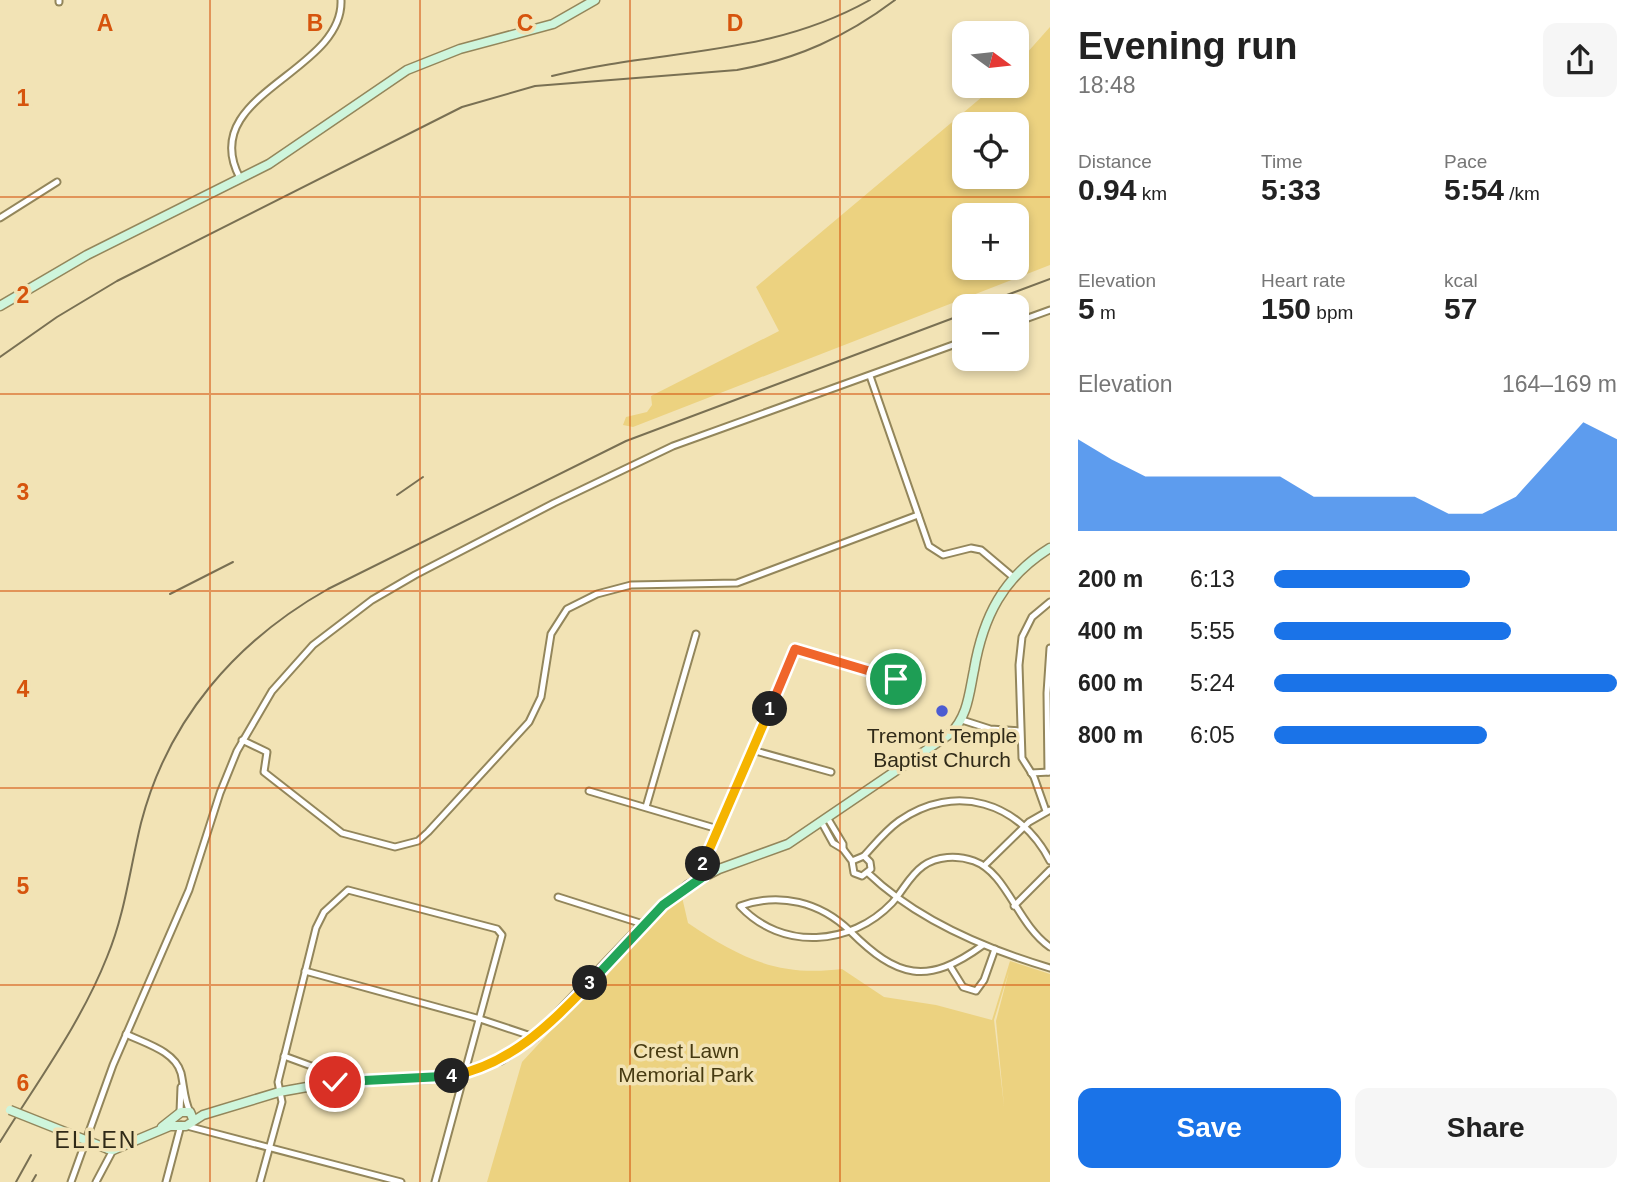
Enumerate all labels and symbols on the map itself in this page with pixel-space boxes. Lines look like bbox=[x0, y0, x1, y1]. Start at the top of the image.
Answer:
text: A bbox=[97, 10, 113, 36]
text: B bbox=[307, 10, 323, 36]
text: C bbox=[517, 10, 533, 36]
text: D bbox=[727, 10, 743, 36]
north arrow bbox=[952, 21, 1029, 98]
text: 1 bbox=[17, 85, 30, 111]
text: 2 bbox=[17, 282, 29, 308]
text: 3 bbox=[17, 479, 29, 505]
pin bbox=[866, 649, 926, 709]
text: 4 bbox=[17, 676, 30, 702]
pin: 1 bbox=[752, 692, 788, 726]
marker: Tremont Temple Baptist Church bbox=[934, 703, 950, 719]
place label: Tremont Temple Baptist Church bbox=[867, 724, 1017, 771]
pin: 2 bbox=[686, 846, 720, 882]
text: 5 bbox=[17, 873, 30, 899]
pin: 3 bbox=[572, 965, 608, 1000]
park label: Crest Lawn Memorial Park bbox=[618, 1039, 754, 1086]
pin bbox=[305, 1052, 365, 1112]
pin: 4 bbox=[434, 1058, 470, 1094]
text: 6 bbox=[17, 1070, 29, 1096]
district label: ELLEN bbox=[55, 1127, 137, 1153]

